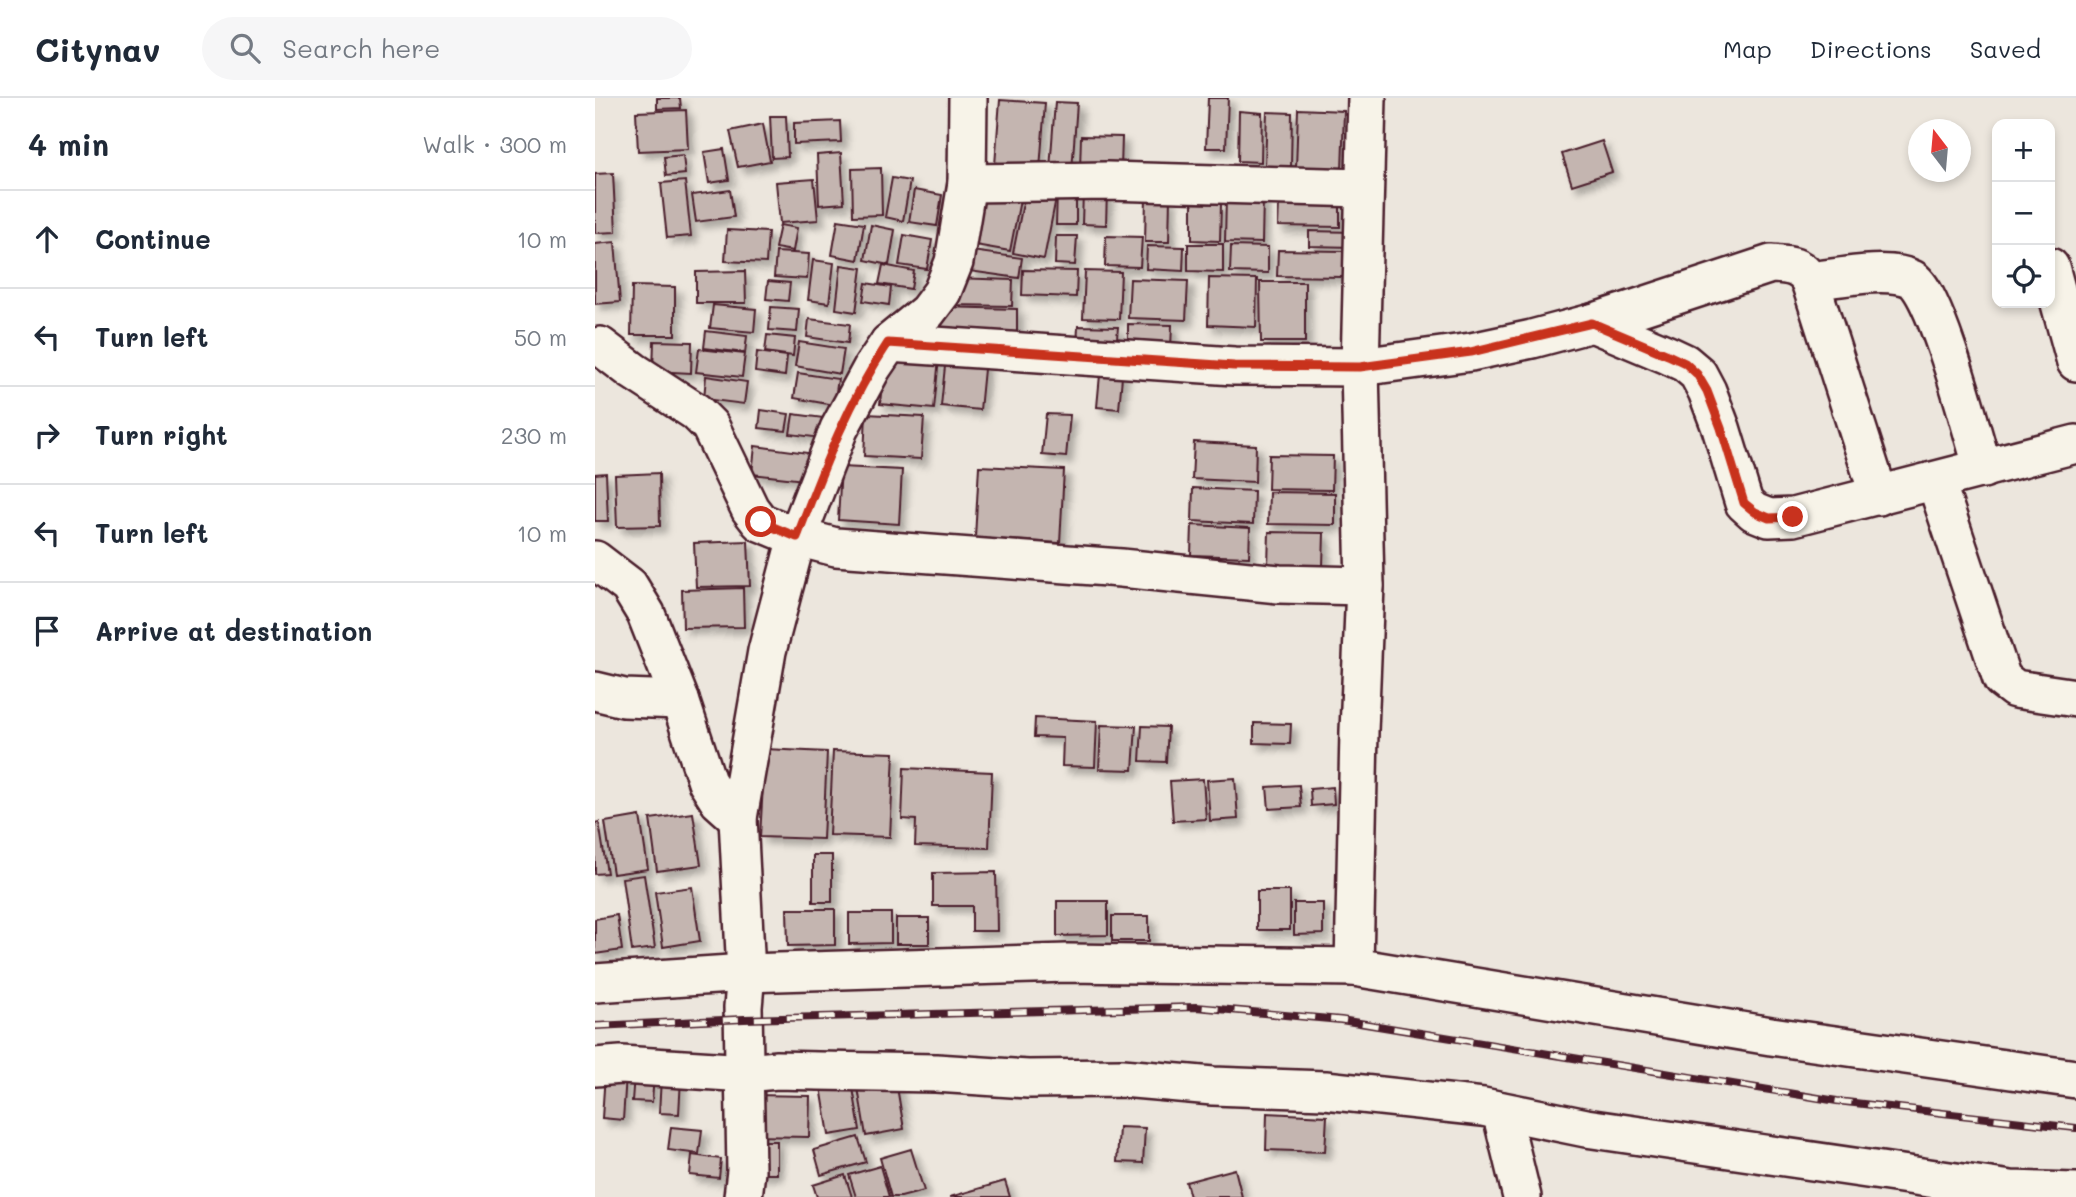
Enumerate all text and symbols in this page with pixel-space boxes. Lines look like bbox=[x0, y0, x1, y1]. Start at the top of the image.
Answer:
search box bbox=[202, 17, 692, 80]
text: Citynav bbox=[35, 27, 160, 70]
icon: search bbox=[226, 29, 264, 67]
text: Search here bbox=[282, 31, 440, 65]
text: Map bbox=[1723, 33, 1772, 64]
text: Directions bbox=[1810, 33, 1932, 64]
text: Saved bbox=[1970, 33, 2041, 64]
north arrow bbox=[1908, 119, 1971, 182]
map controls bbox=[1992, 119, 2055, 308]
button: + bbox=[1992, 119, 2055, 182]
text: 4 min bbox=[28, 124, 109, 164]
text: Walk · 300 m bbox=[422, 129, 567, 159]
button: − bbox=[1992, 182, 2055, 245]
icon: ahead bbox=[28, 220, 66, 258]
text: Continue bbox=[95, 222, 211, 256]
text: 10 m bbox=[517, 224, 567, 254]
button: locate bbox=[1992, 245, 2055, 308]
icon: left bbox=[28, 318, 66, 356]
text: Turn left bbox=[95, 320, 208, 354]
text: 50 m bbox=[514, 322, 567, 352]
icon: right bbox=[28, 416, 66, 454]
text: Turn right bbox=[95, 418, 228, 452]
text: 230 m bbox=[501, 420, 567, 450]
route end bbox=[1777, 501, 1808, 532]
route start bbox=[745, 506, 776, 537]
icon: left bbox=[28, 514, 66, 552]
text: Turn left bbox=[95, 516, 208, 550]
text: 10 m bbox=[517, 518, 567, 548]
icon: arrive bbox=[28, 612, 66, 650]
text: Arrive at destination bbox=[95, 614, 372, 648]

